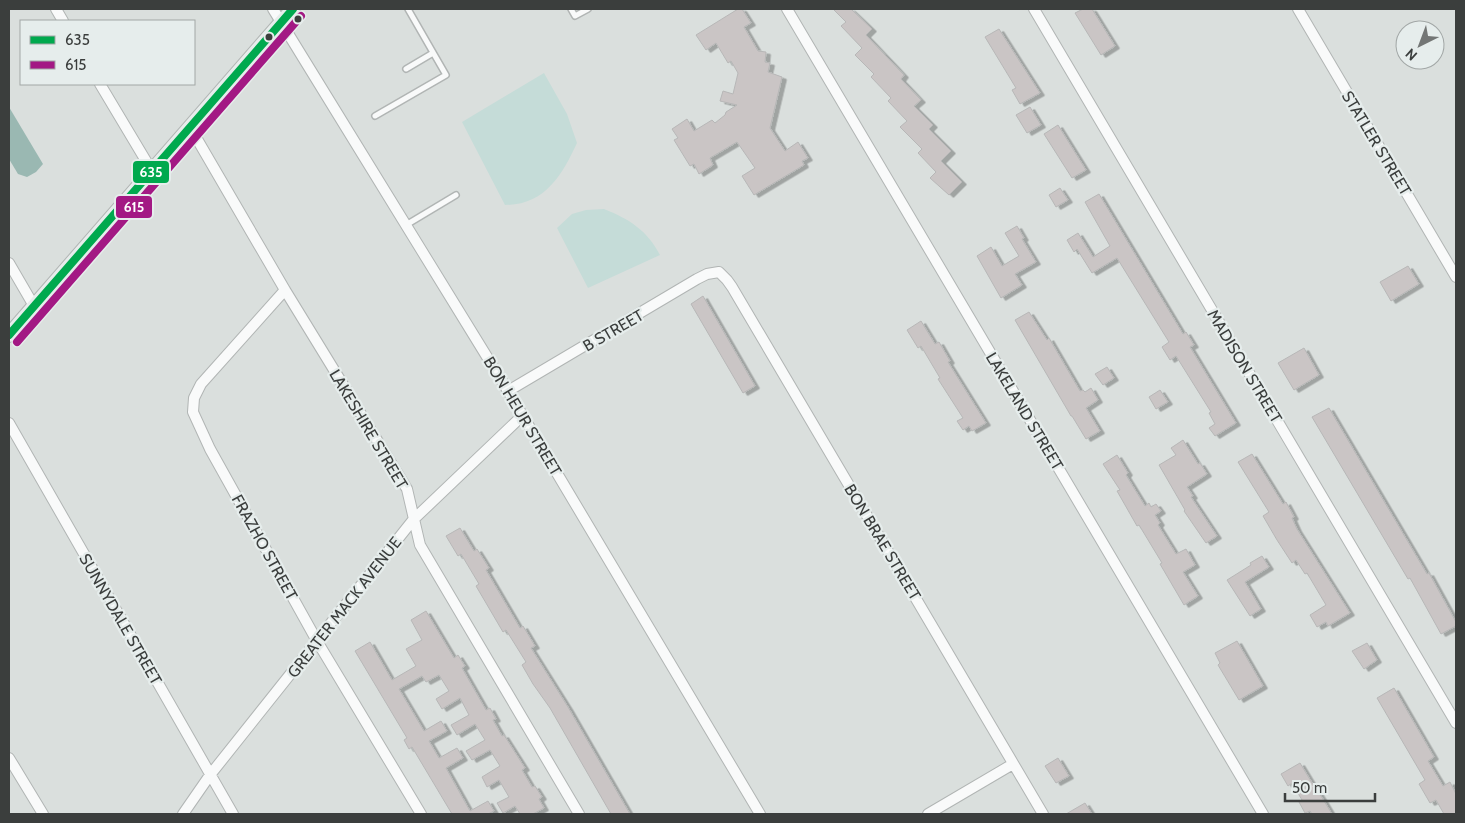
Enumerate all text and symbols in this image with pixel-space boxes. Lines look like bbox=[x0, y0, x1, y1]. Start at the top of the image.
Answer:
unlabelled marker bbox=[293, 14, 303, 24]
legend bbox=[20, 20, 195, 85]
north arrow bbox=[1395, 20, 1445, 70]
text: 635 bbox=[65, 31, 90, 49]
unlabelled marker bbox=[264, 32, 274, 42]
text: N bbox=[1402, 45, 1421, 65]
text: 615 bbox=[65, 56, 86, 74]
street label: STATLER STREET bbox=[1338, 88, 1415, 199]
line badge: 635 bbox=[132, 160, 170, 184]
text: 635 bbox=[140, 163, 162, 181]
line badge: 615 bbox=[115, 195, 153, 219]
text: 615 bbox=[124, 198, 144, 216]
street label: B STREET bbox=[580, 305, 647, 355]
street label: MADISON STREET bbox=[1203, 306, 1286, 427]
street label: LAKELAND STREET bbox=[982, 349, 1067, 474]
street label: BON HEUR STREET bbox=[480, 353, 566, 480]
street label: LAKESHIRE STREET bbox=[325, 366, 412, 493]
street label: BON BRAE STREET bbox=[840, 481, 925, 604]
street label: FRAZHO STREET bbox=[228, 491, 302, 604]
street label: GREATER MACK AVENUE bbox=[283, 533, 405, 682]
street label: SUNNYDALE STREET bbox=[75, 550, 166, 689]
scale bar bbox=[1285, 770, 1375, 802]
text: 50 m bbox=[1292, 779, 1327, 797]

